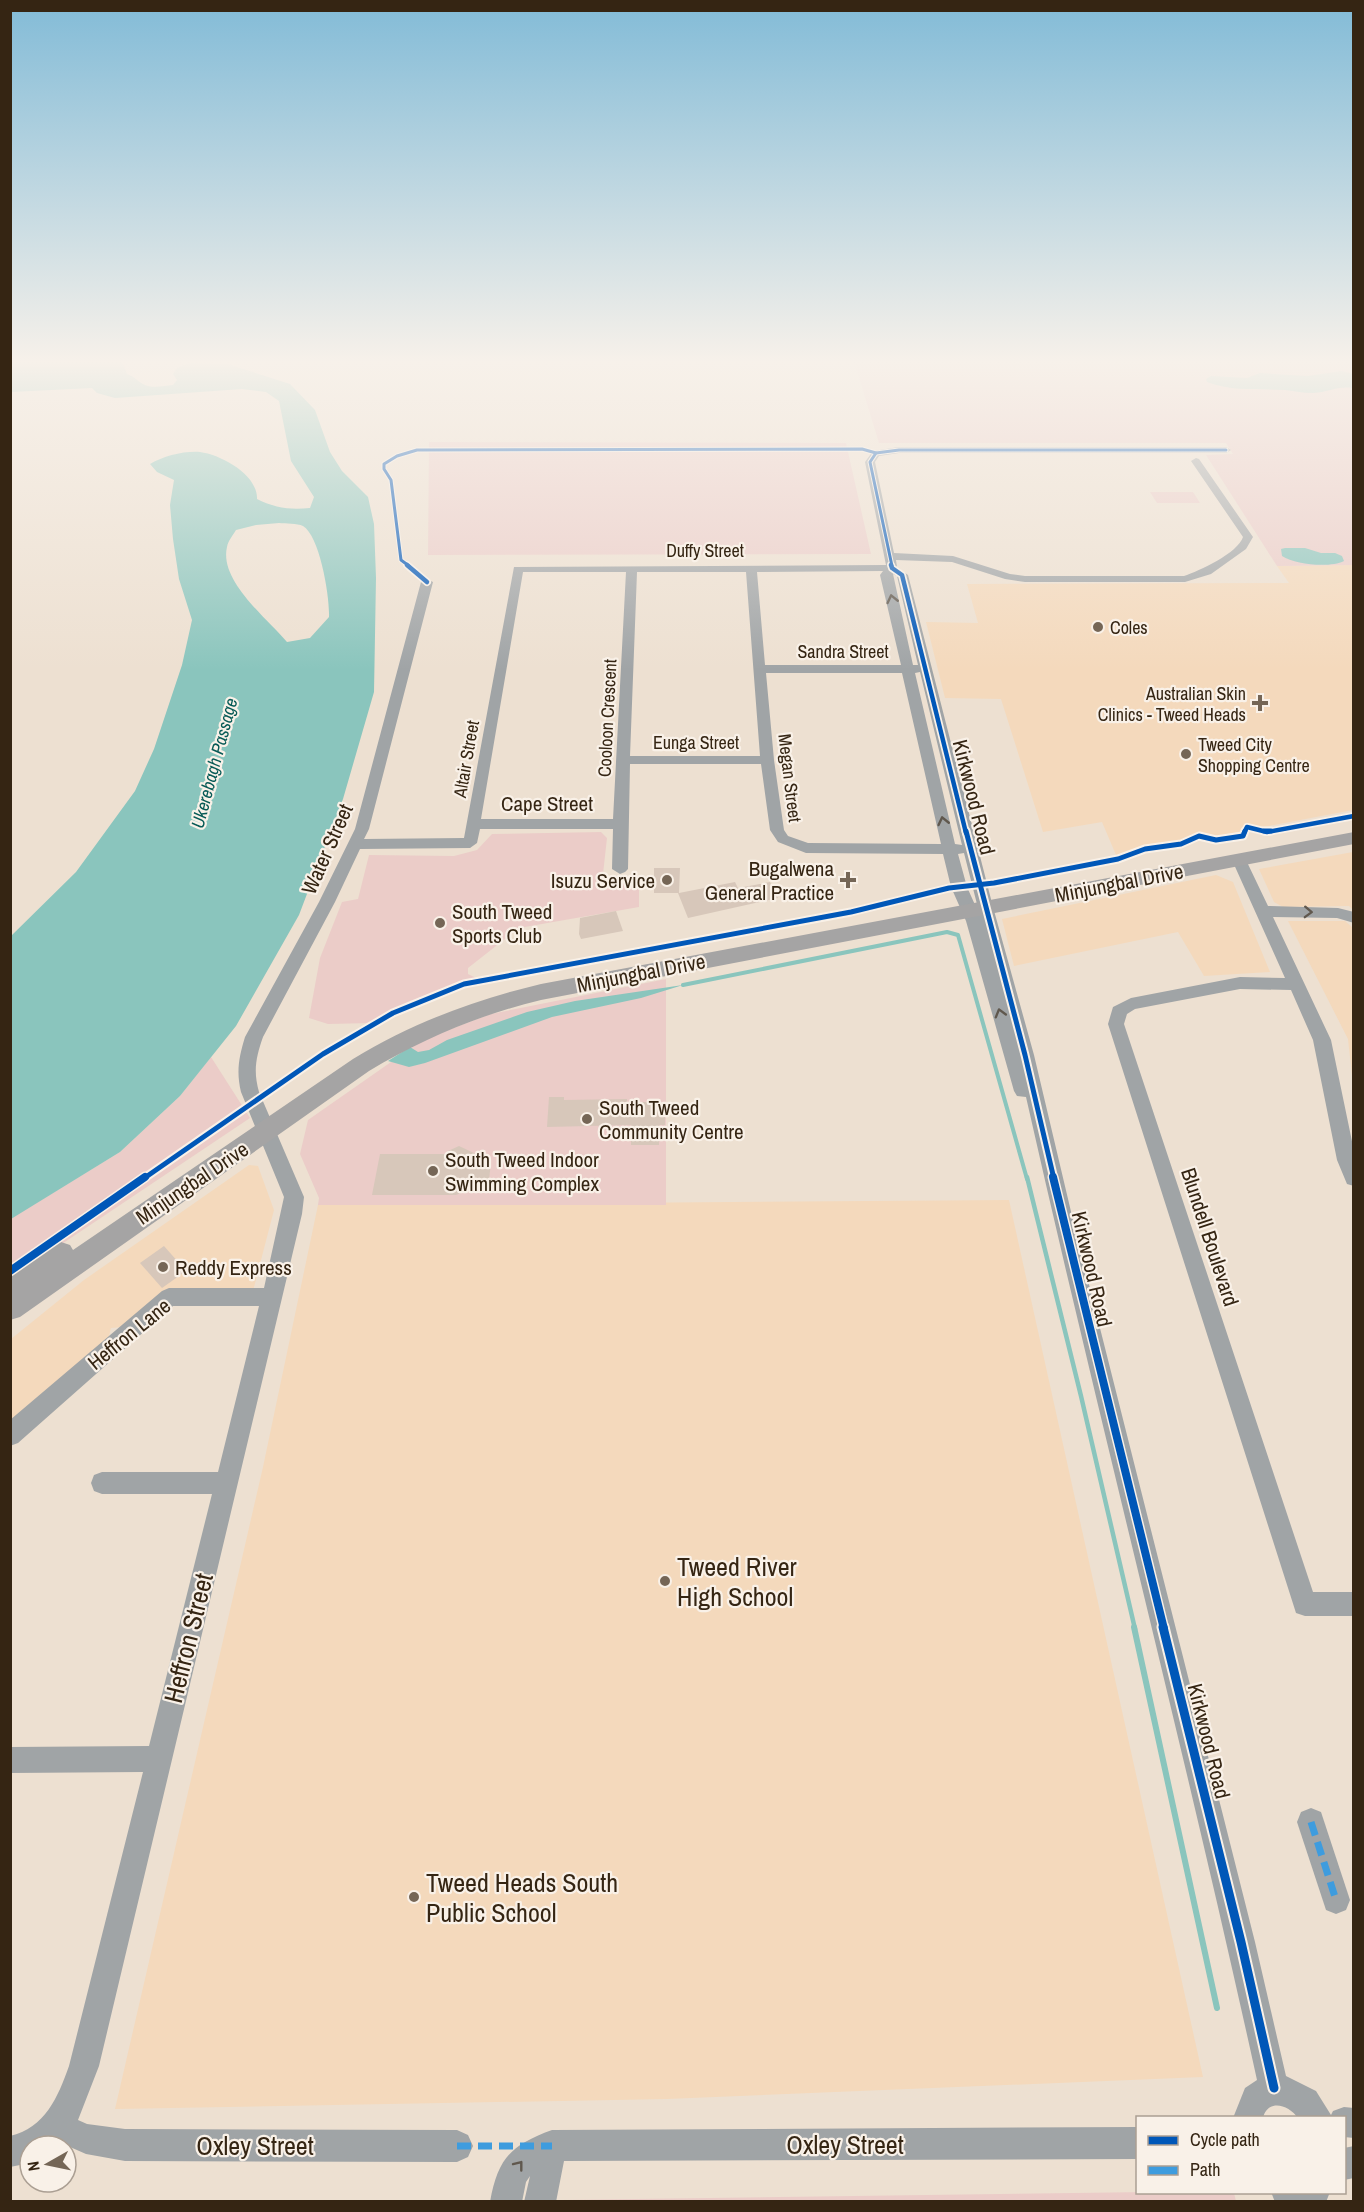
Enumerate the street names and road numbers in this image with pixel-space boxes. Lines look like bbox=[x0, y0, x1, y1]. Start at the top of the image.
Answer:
street label: Duffy Street bbox=[666, 538, 744, 563]
street label: Sandra Street bbox=[797, 639, 889, 664]
street label: Cooloon Crescent bbox=[591, 658, 623, 778]
street label: Altair Street bbox=[447, 718, 485, 801]
street label: Eunga Street bbox=[653, 730, 739, 755]
street label: Megan Street bbox=[772, 732, 808, 824]
street label: Kirkwood Road bbox=[946, 736, 1002, 858]
street label: Cape Street bbox=[501, 789, 593, 818]
street label: Water Street bbox=[294, 799, 360, 899]
street label: Minjungbal Drive bbox=[1052, 856, 1186, 910]
street label: Minjungbal Drive bbox=[574, 946, 708, 1000]
street label: Minjungbal Drive bbox=[130, 1135, 254, 1231]
street label: Blundell Boulevard bbox=[1174, 1164, 1246, 1310]
street label: Kirkwood Road bbox=[1065, 1208, 1119, 1330]
street label: Heffron Lane bbox=[81, 1291, 177, 1377]
street label: Heffron Street bbox=[155, 1569, 221, 1706]
street label: Kirkwood Road bbox=[1181, 1680, 1237, 1802]
street label: Oxley Street bbox=[786, 2127, 904, 2162]
street label: Oxley Street bbox=[196, 2128, 314, 2163]

